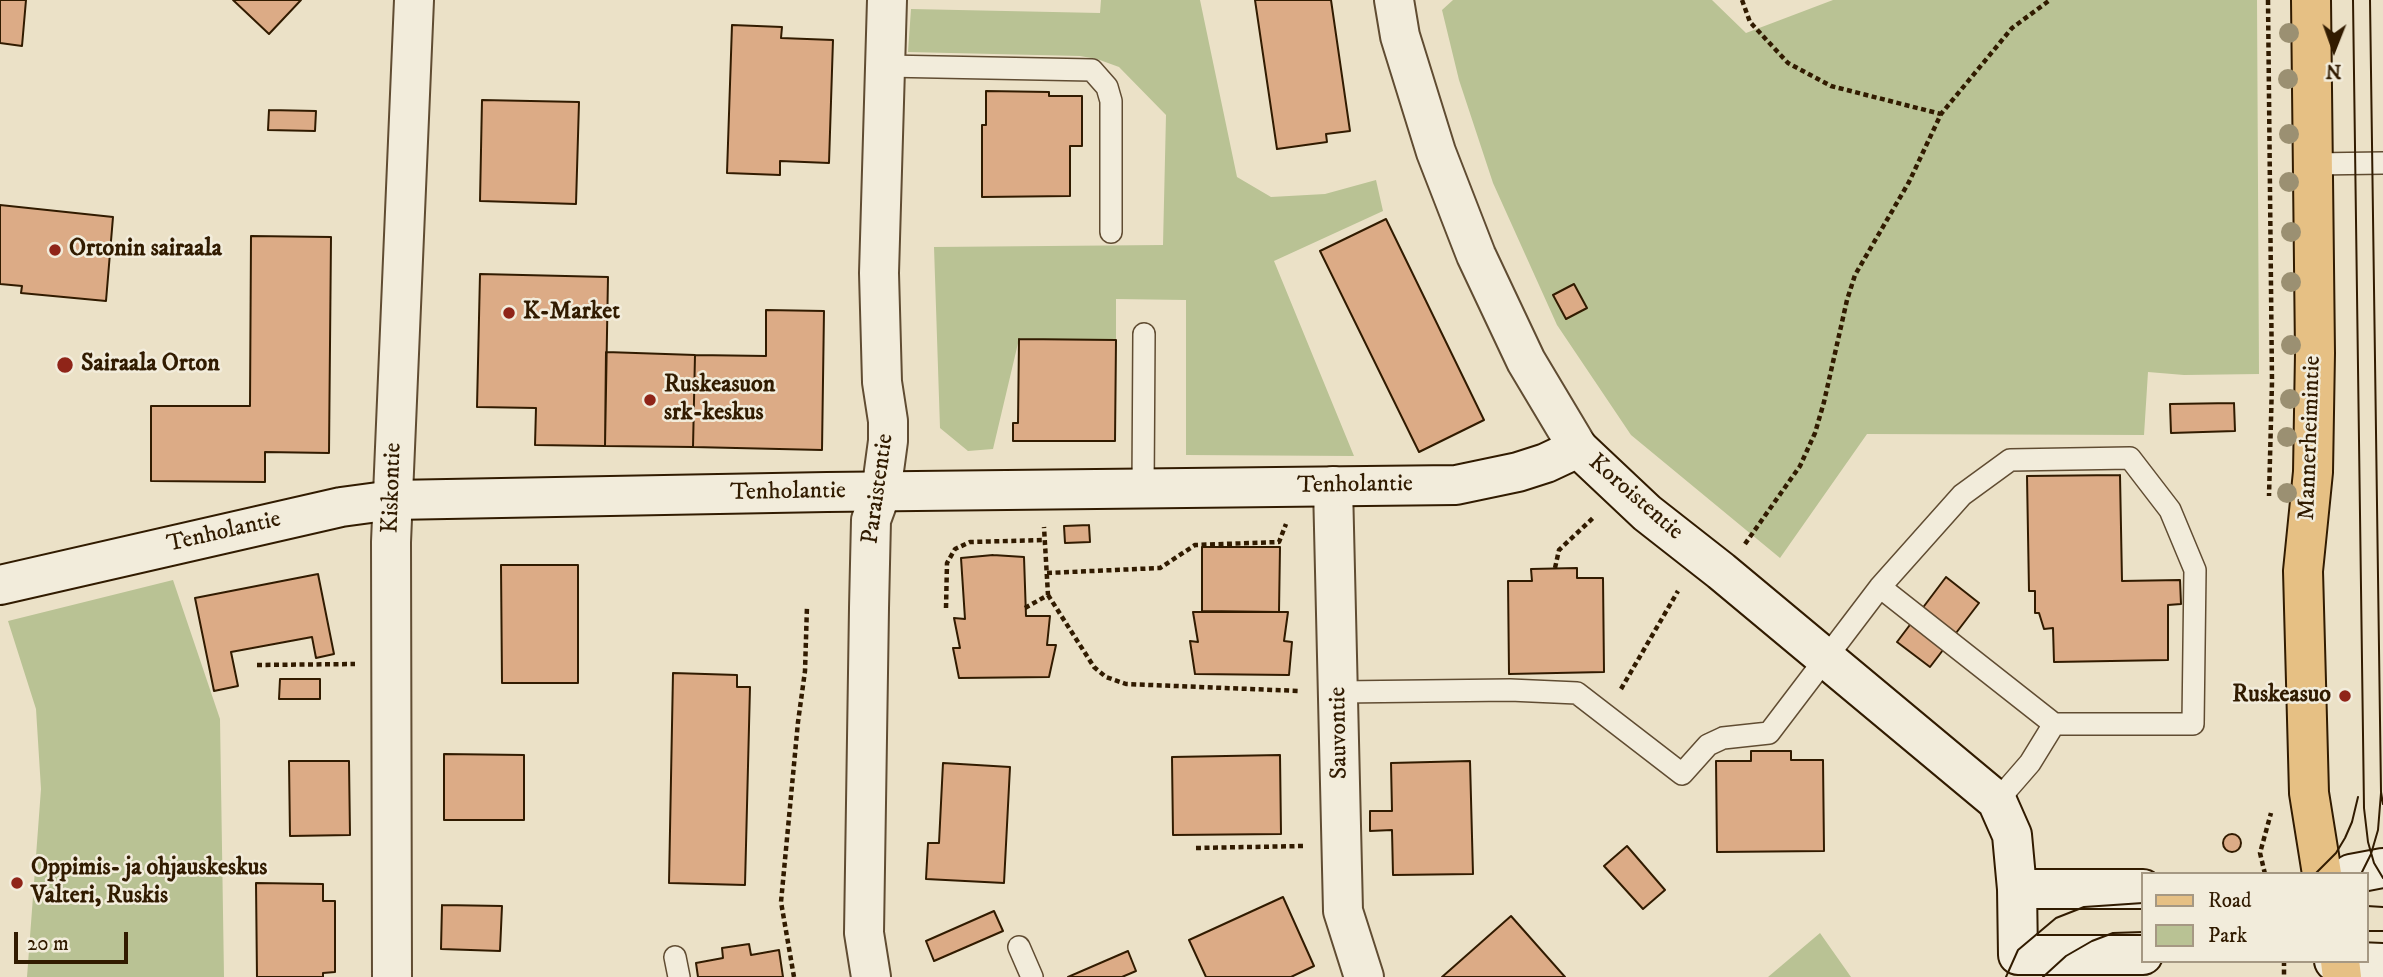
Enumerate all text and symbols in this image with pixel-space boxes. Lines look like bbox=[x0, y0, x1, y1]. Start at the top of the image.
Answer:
north arrow bbox=[2299, 14, 2369, 84]
text: N bbox=[2326, 59, 2342, 82]
place label: Ortonin sairaala bbox=[69, 236, 222, 264]
marker: Ortonin sairaala bbox=[47, 242, 63, 258]
place label: K-Market bbox=[523, 299, 620, 327]
marker: K-Market bbox=[501, 305, 517, 321]
place label: Sairaala Orton bbox=[81, 351, 220, 379]
marker: Sairaala Orton bbox=[55, 355, 75, 375]
street label: Mannerheimintie bbox=[2294, 355, 2328, 521]
place label: Ruskeasuon srk-keskus bbox=[664, 372, 775, 428]
marker: Ruskeasuon srk-keskus bbox=[642, 392, 658, 408]
street label: Paraistentie bbox=[857, 432, 901, 546]
street label: Kiskontie bbox=[377, 442, 409, 534]
street label: Koroistentie bbox=[1581, 449, 1689, 547]
street label: Tenholantie bbox=[1297, 471, 1413, 501]
street label: Tenholantie bbox=[730, 478, 846, 508]
street label: Tenholantie bbox=[164, 506, 284, 560]
place label: Ruskeasuo bbox=[2232, 682, 2331, 710]
street label: Sauvontie bbox=[1325, 686, 1355, 780]
marker: Ruskeasuo bbox=[2337, 688, 2353, 704]
place label: Oppimis- ja ohjauskeskus Valteri, Ruskis bbox=[31, 855, 267, 911]
legend bbox=[2142, 872, 2369, 963]
marker: Oppimis- ja ohjauskeskus Valteri, Ruskis bbox=[9, 875, 25, 891]
text: Road bbox=[2208, 888, 2252, 914]
scale bar bbox=[18, 918, 131, 962]
text: Park bbox=[2208, 923, 2247, 949]
text: 20 m bbox=[27, 931, 69, 957]

